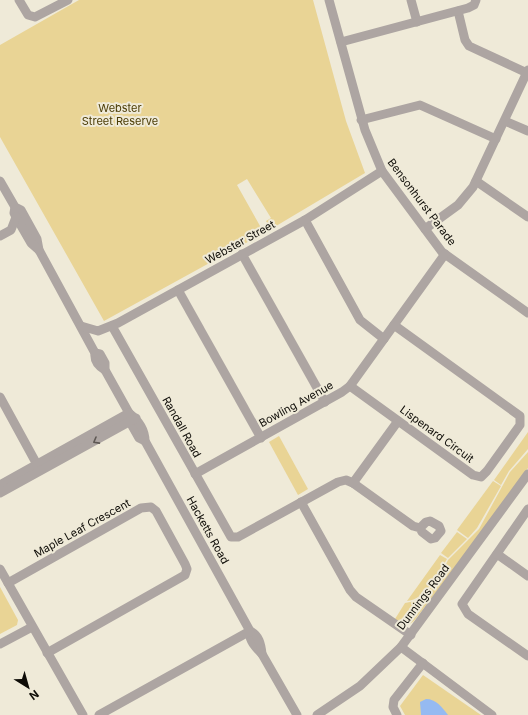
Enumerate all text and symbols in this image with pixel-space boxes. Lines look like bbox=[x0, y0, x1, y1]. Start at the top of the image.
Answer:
park label: Webster Street Reserve bbox=[82, 101, 158, 128]
street label: Bensonhurst Parade bbox=[385, 156, 459, 248]
street label: Webster Street bbox=[203, 217, 278, 267]
street label: Bowling Avenue bbox=[256, 378, 336, 430]
street label: Randall Road bbox=[159, 394, 205, 460]
street label: Lispenard Circuit bbox=[397, 402, 477, 466]
one-way arrow bbox=[93, 436, 100, 443]
street label: Hacketts Road bbox=[184, 494, 232, 566]
street label: Maple Leaf Crescent bbox=[31, 495, 133, 560]
street label: Dunnings Road bbox=[394, 561, 452, 633]
north arrow bbox=[8, 667, 48, 707]
text: N bbox=[26, 687, 42, 703]

